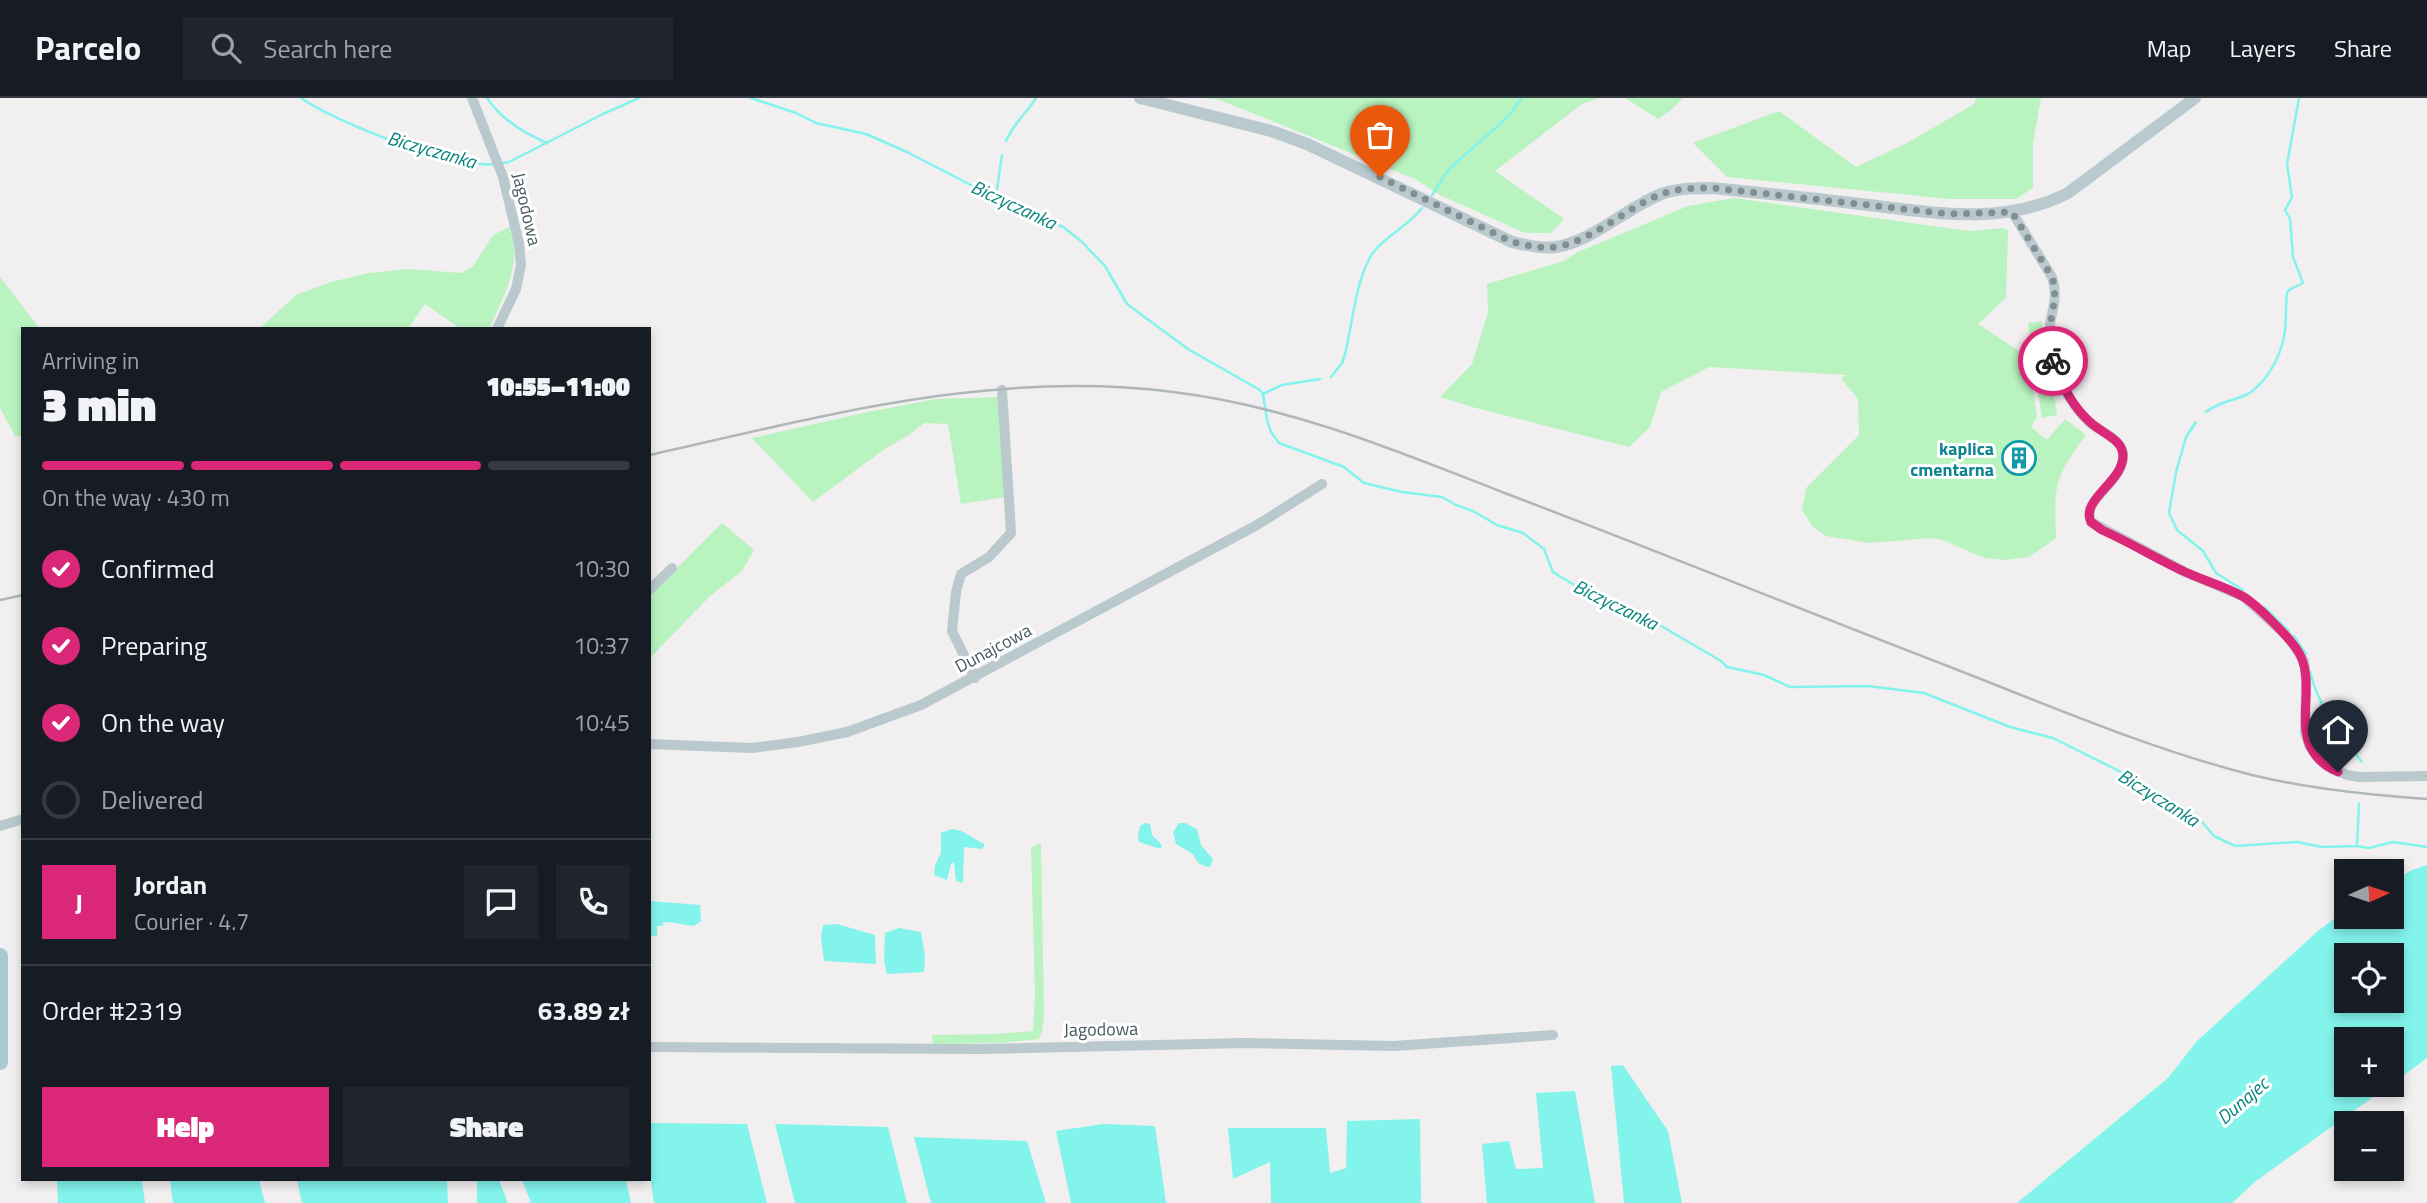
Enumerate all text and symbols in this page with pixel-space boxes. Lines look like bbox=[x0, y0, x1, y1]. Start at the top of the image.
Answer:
search box bbox=[183, 17, 673, 80]
text: Parcelo bbox=[35, 23, 141, 73]
icon: search bbox=[207, 29, 245, 67]
text: Search here bbox=[263, 29, 392, 68]
text: Map bbox=[2147, 30, 2192, 66]
text: Layers bbox=[2230, 30, 2296, 66]
text: Share bbox=[2334, 30, 2392, 66]
pin bbox=[1350, 105, 1410, 177]
icon: bag bbox=[1361, 116, 1399, 154]
water label: Biczyczanka bbox=[384, 123, 481, 176]
street label: Jagodowa bbox=[505, 170, 549, 248]
water label: Biczyczanka bbox=[967, 172, 1063, 237]
courier bbox=[2018, 326, 2088, 396]
icon: bike bbox=[2034, 342, 2072, 380]
text: Arriving in bbox=[42, 343, 139, 378]
text: 10:55–11:00 bbox=[486, 367, 630, 406]
text: 3 min bbox=[42, 369, 156, 439]
place label: kaplica cmentarna bbox=[1910, 435, 1994, 483]
building icon: kaplica cmentarna bbox=[2000, 439, 2038, 477]
text: On the way · 430 m bbox=[42, 480, 230, 515]
text: Confirmed bbox=[101, 549, 215, 588]
icon: check bbox=[42, 550, 80, 588]
text: 10:30 bbox=[573, 551, 630, 586]
water label: Biczyczanka bbox=[1569, 571, 1665, 638]
street label: Dunajcowa bbox=[950, 616, 1036, 680]
text: Preparing bbox=[101, 626, 207, 665]
icon: check bbox=[42, 627, 80, 665]
text: 10:37 bbox=[573, 628, 630, 663]
pin bbox=[2308, 700, 2368, 772]
text: On the way bbox=[101, 703, 225, 742]
icon: check bbox=[42, 704, 80, 742]
text: 10:45 bbox=[573, 705, 630, 740]
icon: home bbox=[2319, 711, 2357, 749]
water label: Biczyczanka bbox=[2113, 761, 2207, 834]
text: Delivered bbox=[101, 780, 204, 819]
north arrow bbox=[2334, 859, 2404, 929]
map controls bbox=[2334, 859, 2404, 1181]
text: Jordan bbox=[134, 865, 207, 904]
button: chat bbox=[464, 865, 538, 939]
button: phone bbox=[556, 865, 630, 939]
text: J bbox=[75, 883, 83, 922]
text: Courier · 4.7 bbox=[134, 904, 249, 939]
button: locate bbox=[2334, 943, 2404, 1013]
text: Order #2319 bbox=[42, 991, 182, 1030]
text: 63.89 zł bbox=[538, 991, 630, 1030]
street label: Jagodowa bbox=[1063, 1015, 1139, 1043]
button: + bbox=[2334, 1027, 2404, 1097]
water label: Dunajec bbox=[2210, 1068, 2276, 1131]
button: Help bbox=[42, 1087, 329, 1167]
button: Share bbox=[343, 1087, 630, 1167]
button: − bbox=[2334, 1111, 2404, 1181]

